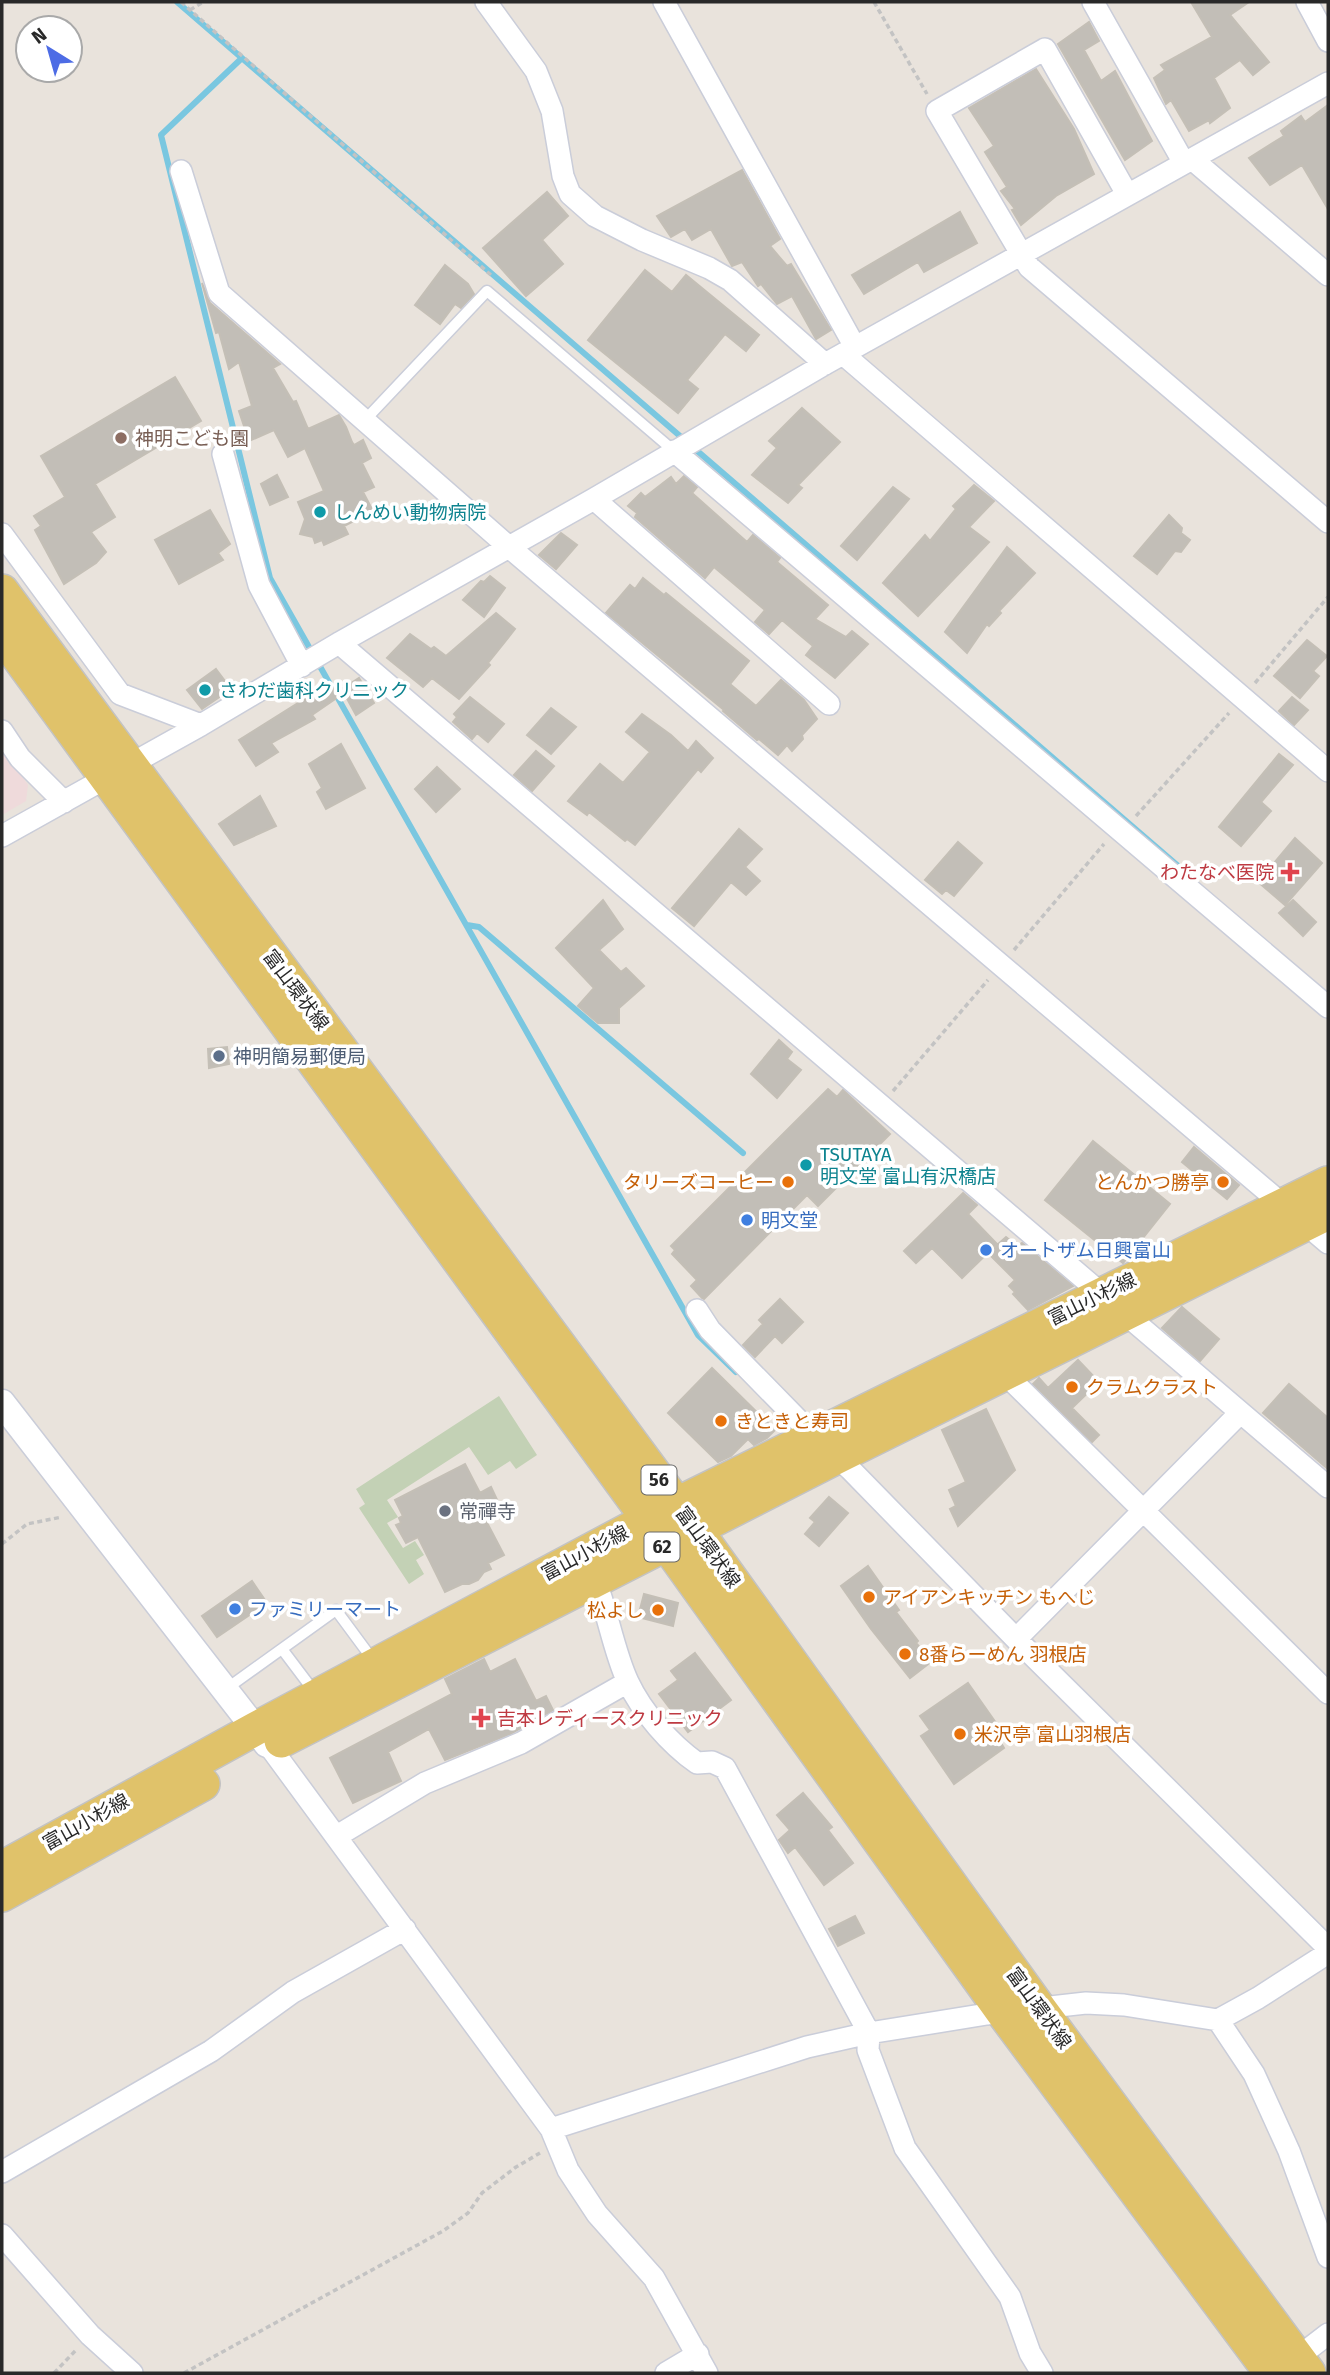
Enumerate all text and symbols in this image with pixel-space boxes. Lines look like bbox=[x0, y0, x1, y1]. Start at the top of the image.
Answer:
north arrow bbox=[14, 14, 84, 84]
text: N bbox=[27, 23, 51, 49]
place label: 神明こども園 bbox=[135, 427, 249, 450]
marker: 神明こども園 bbox=[113, 430, 129, 446]
place label: しんめい動物病院 bbox=[334, 501, 486, 524]
marker: しんめい動物病院 bbox=[312, 504, 328, 520]
place label: さわだ歯科クリニック bbox=[219, 679, 409, 702]
marker: さわだ歯科クリニック bbox=[197, 682, 213, 698]
place label: わたなべ医院 bbox=[1160, 861, 1274, 884]
marker: わたなべ医院 bbox=[1280, 862, 1300, 882]
street label: 富山環状線 bbox=[258, 945, 334, 1035]
place label: 神明簡易郵便局 bbox=[233, 1045, 366, 1068]
marker: 神明簡易郵便局 bbox=[211, 1048, 227, 1064]
place label: TSUTAYA 明文堂 富山有沢橋店 bbox=[820, 1143, 996, 1188]
marker: TSUTAYA 明文堂 富山有沢橋店 bbox=[798, 1157, 814, 1173]
place label: タリーズコーヒー bbox=[623, 1171, 774, 1194]
place label: とんかつ勝亭 bbox=[1095, 1171, 1209, 1194]
marker: タリーズコーヒー bbox=[780, 1174, 796, 1190]
marker: とんかつ勝亭 bbox=[1215, 1174, 1231, 1190]
place label: 明文堂 bbox=[761, 1209, 818, 1232]
marker: 明文堂 bbox=[739, 1212, 755, 1228]
place label: オートザム日興富山 bbox=[1000, 1239, 1171, 1262]
marker: オートザム日興富山 bbox=[978, 1242, 994, 1258]
street label: 富山小杉線 bbox=[1044, 1268, 1140, 1330]
place label: クラムクラスト bbox=[1086, 1376, 1218, 1399]
marker: クラムクラスト bbox=[1064, 1379, 1080, 1395]
place label: きときと寿司 bbox=[735, 1410, 849, 1433]
marker: きときと寿司 bbox=[713, 1413, 729, 1429]
road number: 56 bbox=[642, 1465, 676, 1494]
place label: 常禪寺 bbox=[459, 1500, 516, 1523]
street label: 富山環状線 bbox=[671, 1502, 745, 1592]
marker: 常禪寺 bbox=[437, 1503, 453, 1519]
street label: 富山小杉線 bbox=[538, 1521, 632, 1585]
road number: 62 bbox=[644, 1532, 680, 1562]
place label: アイアンキッチン もへじ bbox=[883, 1586, 1095, 1609]
marker: アイアンキッチン もへじ bbox=[861, 1589, 877, 1605]
place label: ファミリーマート bbox=[249, 1598, 401, 1621]
place label: 松よし bbox=[587, 1599, 644, 1622]
marker: ファミリーマート bbox=[227, 1601, 243, 1617]
marker: 松よし bbox=[650, 1602, 666, 1618]
place label: 8番らーめん 羽根店 bbox=[919, 1643, 1087, 1666]
marker: 8番らーめん 羽根店 bbox=[897, 1646, 913, 1662]
place label: 吉本レディースクリニック bbox=[497, 1707, 723, 1730]
marker: 吉本レディースクリニック bbox=[471, 1708, 491, 1728]
place label: 米沢亭 富山羽根店 bbox=[974, 1723, 1131, 1746]
marker: 米沢亭 富山羽根店 bbox=[952, 1726, 968, 1742]
street label: 富山小杉線 bbox=[39, 1789, 133, 1855]
street label: 富山環状線 bbox=[1002, 1963, 1076, 2053]

